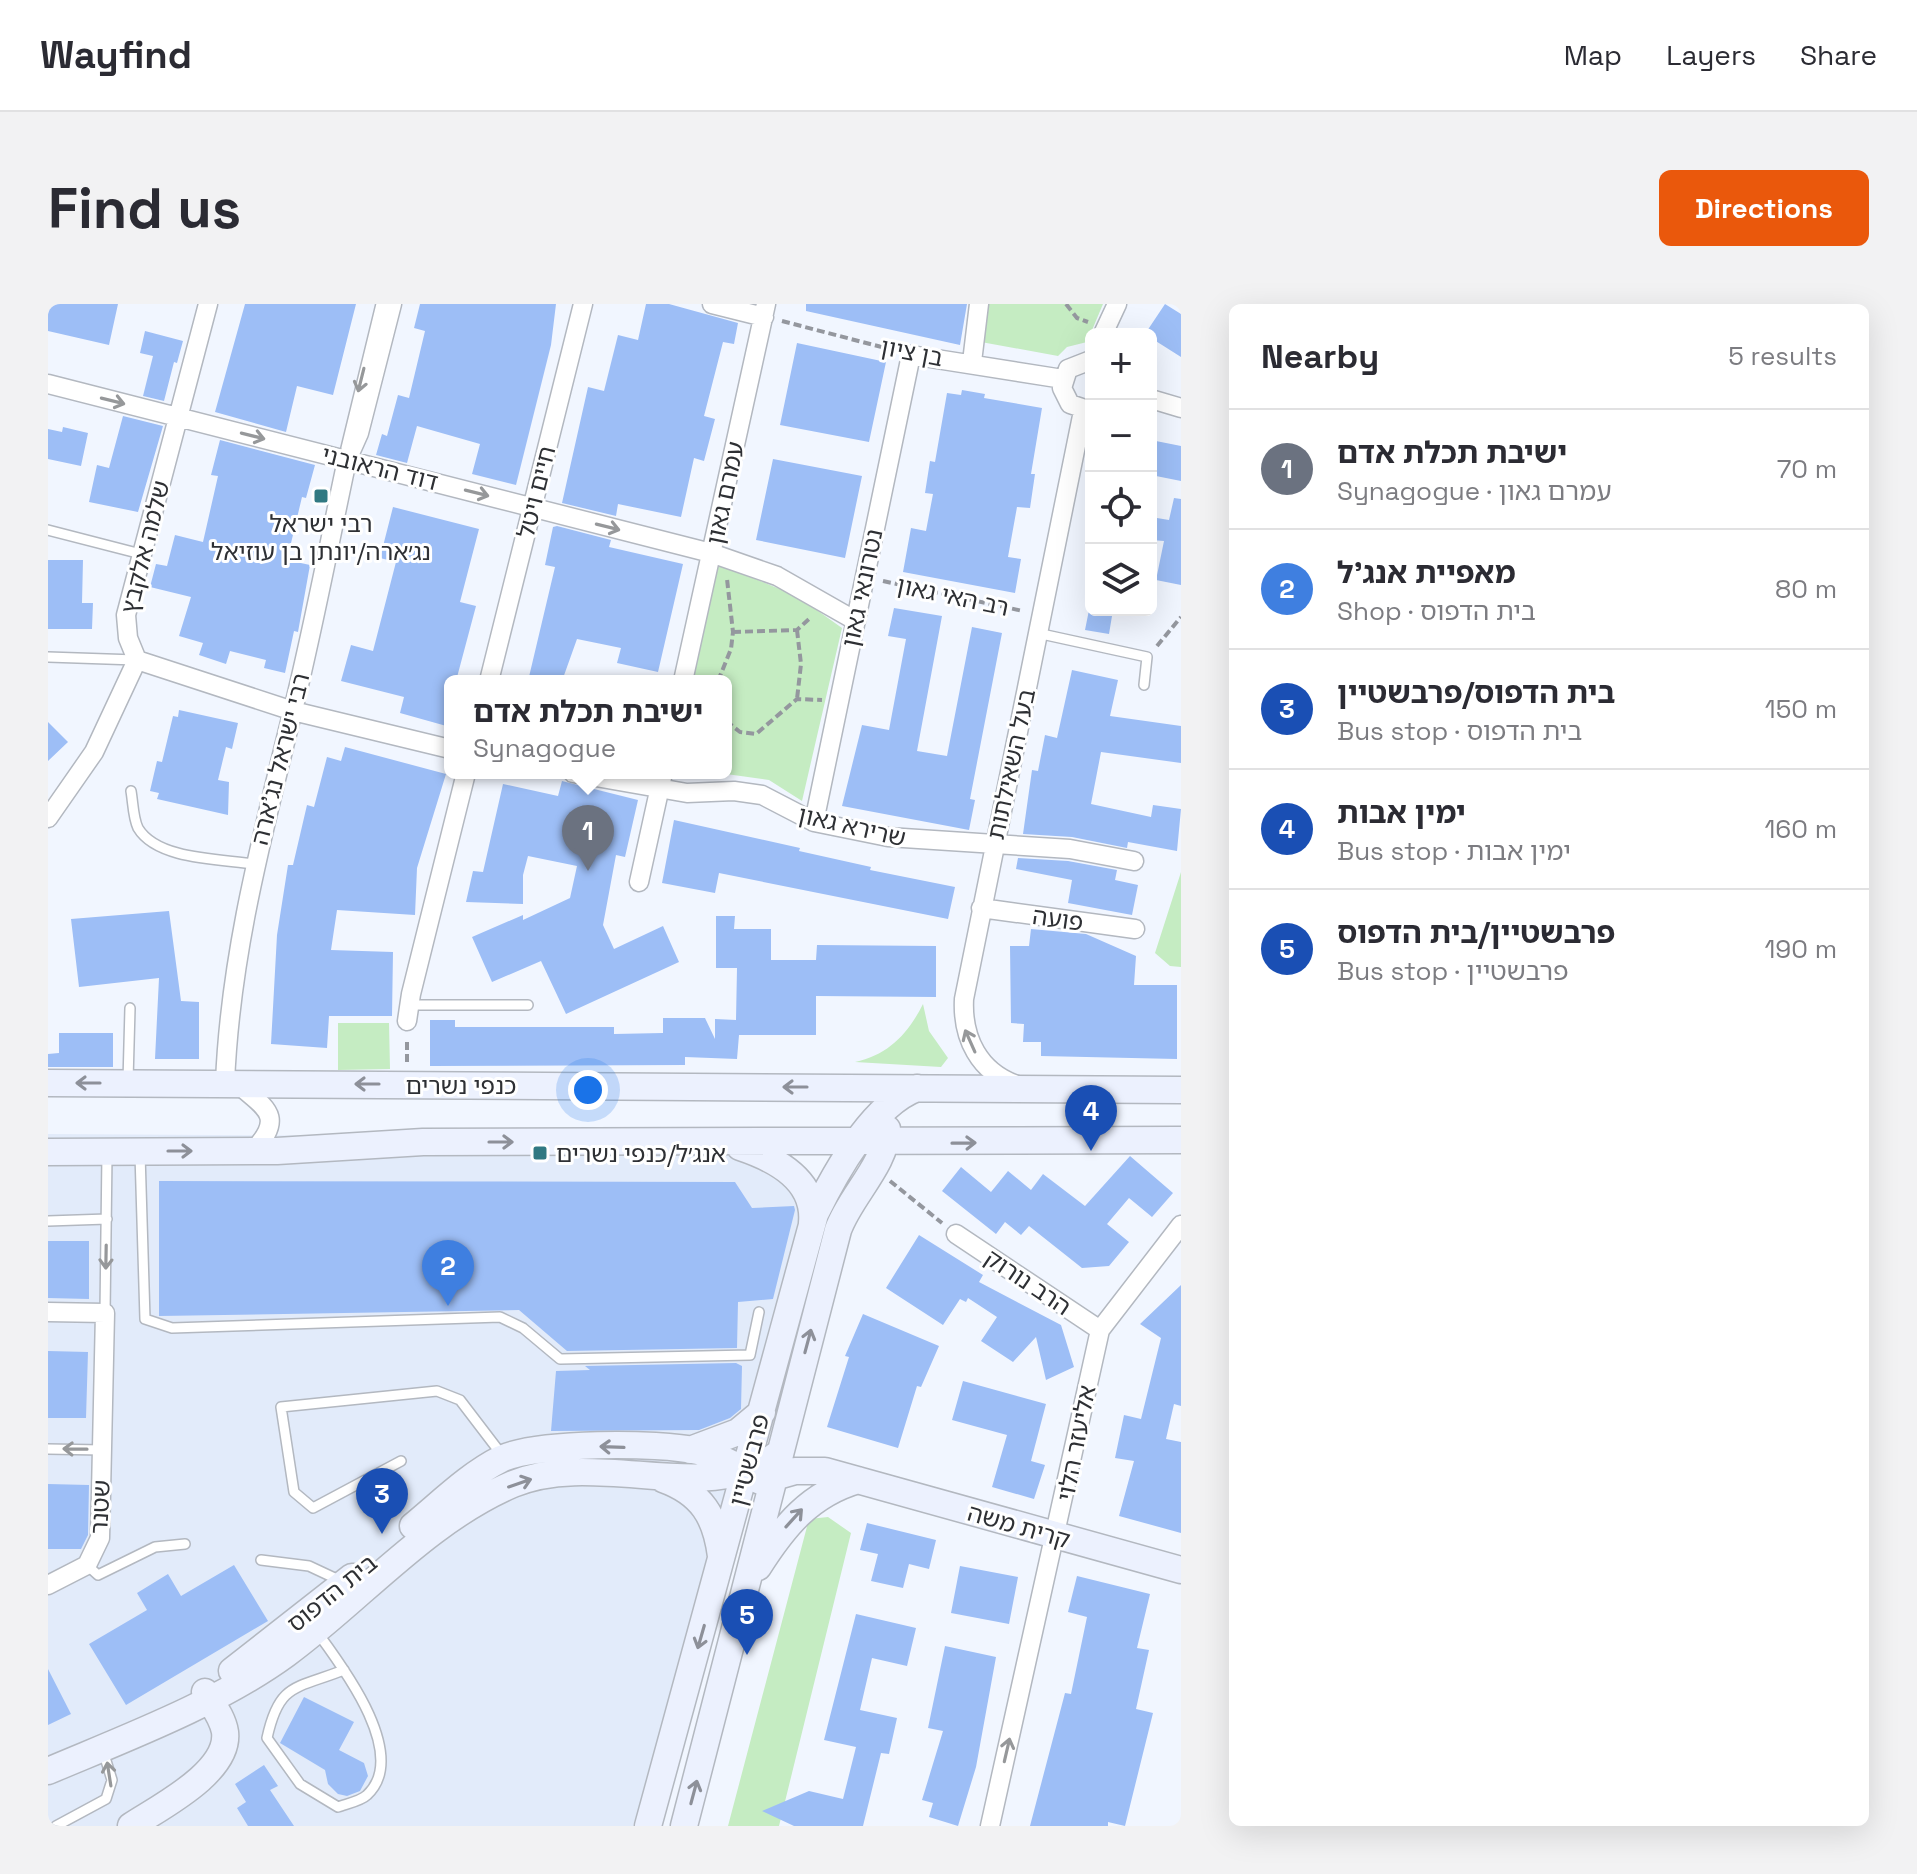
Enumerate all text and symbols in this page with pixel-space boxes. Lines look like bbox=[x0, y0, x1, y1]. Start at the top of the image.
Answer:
text: Wayfind bbox=[40, 31, 192, 79]
text: Map bbox=[1564, 37, 1622, 73]
text: Layers bbox=[1666, 37, 1756, 73]
text: Share bbox=[1800, 37, 1877, 73]
button: Directions bbox=[1659, 170, 1869, 246]
text: Find us bbox=[48, 173, 241, 244]
map controls bbox=[1085, 328, 1157, 616]
button: + bbox=[1085, 328, 1157, 400]
street label: בן ציון bbox=[878, 331, 946, 373]
text: Nearby bbox=[1261, 335, 1379, 378]
text: 5 results bbox=[1728, 339, 1837, 373]
one-way arrow bbox=[353, 366, 368, 392]
one-way arrow bbox=[99, 394, 125, 409]
button: − bbox=[1085, 400, 1157, 472]
one-way arrow bbox=[240, 430, 266, 445]
text: ישיבת תכלת אדם bbox=[1337, 433, 1567, 472]
street label: דוד הראובני bbox=[319, 439, 441, 497]
street label: עמרם גאון bbox=[699, 439, 751, 547]
street label: חיים ויטל bbox=[510, 443, 562, 541]
text: 1 bbox=[1281, 452, 1293, 486]
text: 70 m bbox=[1777, 452, 1837, 486]
button: locate bbox=[1085, 472, 1157, 544]
text: Synagogue · עמרם גאון bbox=[1337, 474, 1612, 508]
street label: שלמה אלקבץ bbox=[113, 477, 177, 617]
marker: רבי ישראל נג׳ארה/יונתן בן עוזיאל bbox=[312, 487, 330, 505]
one-way arrow bbox=[463, 487, 489, 502]
place label: רבי ישראל נג׳ארה/יונתן בן עוזיאל bbox=[211, 508, 431, 567]
one-way arrow bbox=[594, 520, 620, 535]
street label: נטרונאי גאון bbox=[834, 526, 890, 650]
button: layers bbox=[1085, 544, 1157, 616]
text: מאפיית אנג'ל bbox=[1337, 553, 1515, 592]
street label: רב האי גאון bbox=[894, 569, 1012, 623]
text: 2 bbox=[1279, 572, 1295, 606]
text: 80 m bbox=[1775, 572, 1837, 606]
text: Shop · בית הדפוס bbox=[1337, 594, 1536, 628]
street label: רבי ישראל נג'ארה bbox=[244, 670, 316, 848]
text: בית הדפוס/פרבשטיין bbox=[1337, 673, 1615, 712]
popup bbox=[444, 675, 732, 779]
street label: בעל השאילתות bbox=[980, 686, 1042, 842]
text: ישיבת תכלת אדם bbox=[473, 692, 703, 731]
text: 3 bbox=[1279, 692, 1295, 726]
text: 150 m bbox=[1765, 692, 1837, 726]
text: Bus stop · בית הדפוס bbox=[1337, 714, 1582, 748]
text: Synagogue bbox=[473, 731, 616, 765]
text: ימין אבות bbox=[1337, 793, 1466, 832]
street label: שרירא גאון bbox=[795, 799, 909, 853]
pin: 1 bbox=[562, 805, 614, 871]
text: 4 bbox=[1279, 812, 1295, 846]
text: 160 m bbox=[1765, 812, 1837, 846]
text: Bus stop · ימין אבות bbox=[1337, 834, 1571, 868]
street label: פועה bbox=[1031, 900, 1085, 938]
text: פרבשטיין/בית הדפוס bbox=[1337, 913, 1615, 952]
text: 5 bbox=[1279, 932, 1295, 966]
text: 190 m bbox=[1765, 932, 1837, 966]
text: Bus stop · פרבשטיין bbox=[1337, 954, 1569, 988]
one-way arrow bbox=[962, 1029, 977, 1054]
street label: כנפי נשרים bbox=[406, 1070, 516, 1101]
your location bbox=[568, 1070, 608, 1110]
one-way arrow bbox=[75, 1075, 102, 1091]
one-way arrow bbox=[354, 1076, 381, 1092]
one-way arrow bbox=[782, 1079, 809, 1095]
pin: 4 bbox=[1065, 1085, 1117, 1151]
one-way arrow bbox=[487, 1134, 514, 1150]
one-way arrow bbox=[950, 1135, 977, 1150]
place label: אנג׳ל/כנפי נשרים bbox=[556, 1138, 726, 1169]
one-way arrow bbox=[166, 1143, 193, 1159]
marker: אנג׳ל/כנפי נשרים bbox=[531, 1144, 549, 1162]
pin: 2 bbox=[422, 1240, 474, 1306]
street label: הרב נורוק bbox=[979, 1242, 1077, 1322]
one-way arrow bbox=[98, 1243, 114, 1270]
one-way arrow bbox=[801, 1328, 816, 1354]
street label: אליעזר הלוי bbox=[1050, 1382, 1102, 1504]
street label: פרבשטיין bbox=[722, 1410, 776, 1510]
one-way arrow bbox=[599, 1439, 626, 1454]
one-way arrow bbox=[62, 1442, 89, 1457]
pin: 3 bbox=[356, 1468, 408, 1534]
one-way arrow bbox=[507, 1474, 532, 1489]
street label: שטנר bbox=[83, 1479, 117, 1535]
street label: קרית משה bbox=[964, 1497, 1074, 1555]
one-way arrow bbox=[785, 1509, 803, 1529]
street label: בית הדפוס bbox=[281, 1547, 383, 1639]
pin: 5 bbox=[721, 1589, 773, 1655]
one-way arrow bbox=[693, 1624, 708, 1650]
one-way arrow bbox=[1001, 1738, 1016, 1763]
one-way arrow bbox=[101, 1762, 116, 1788]
one-way arrow bbox=[687, 1779, 702, 1805]

